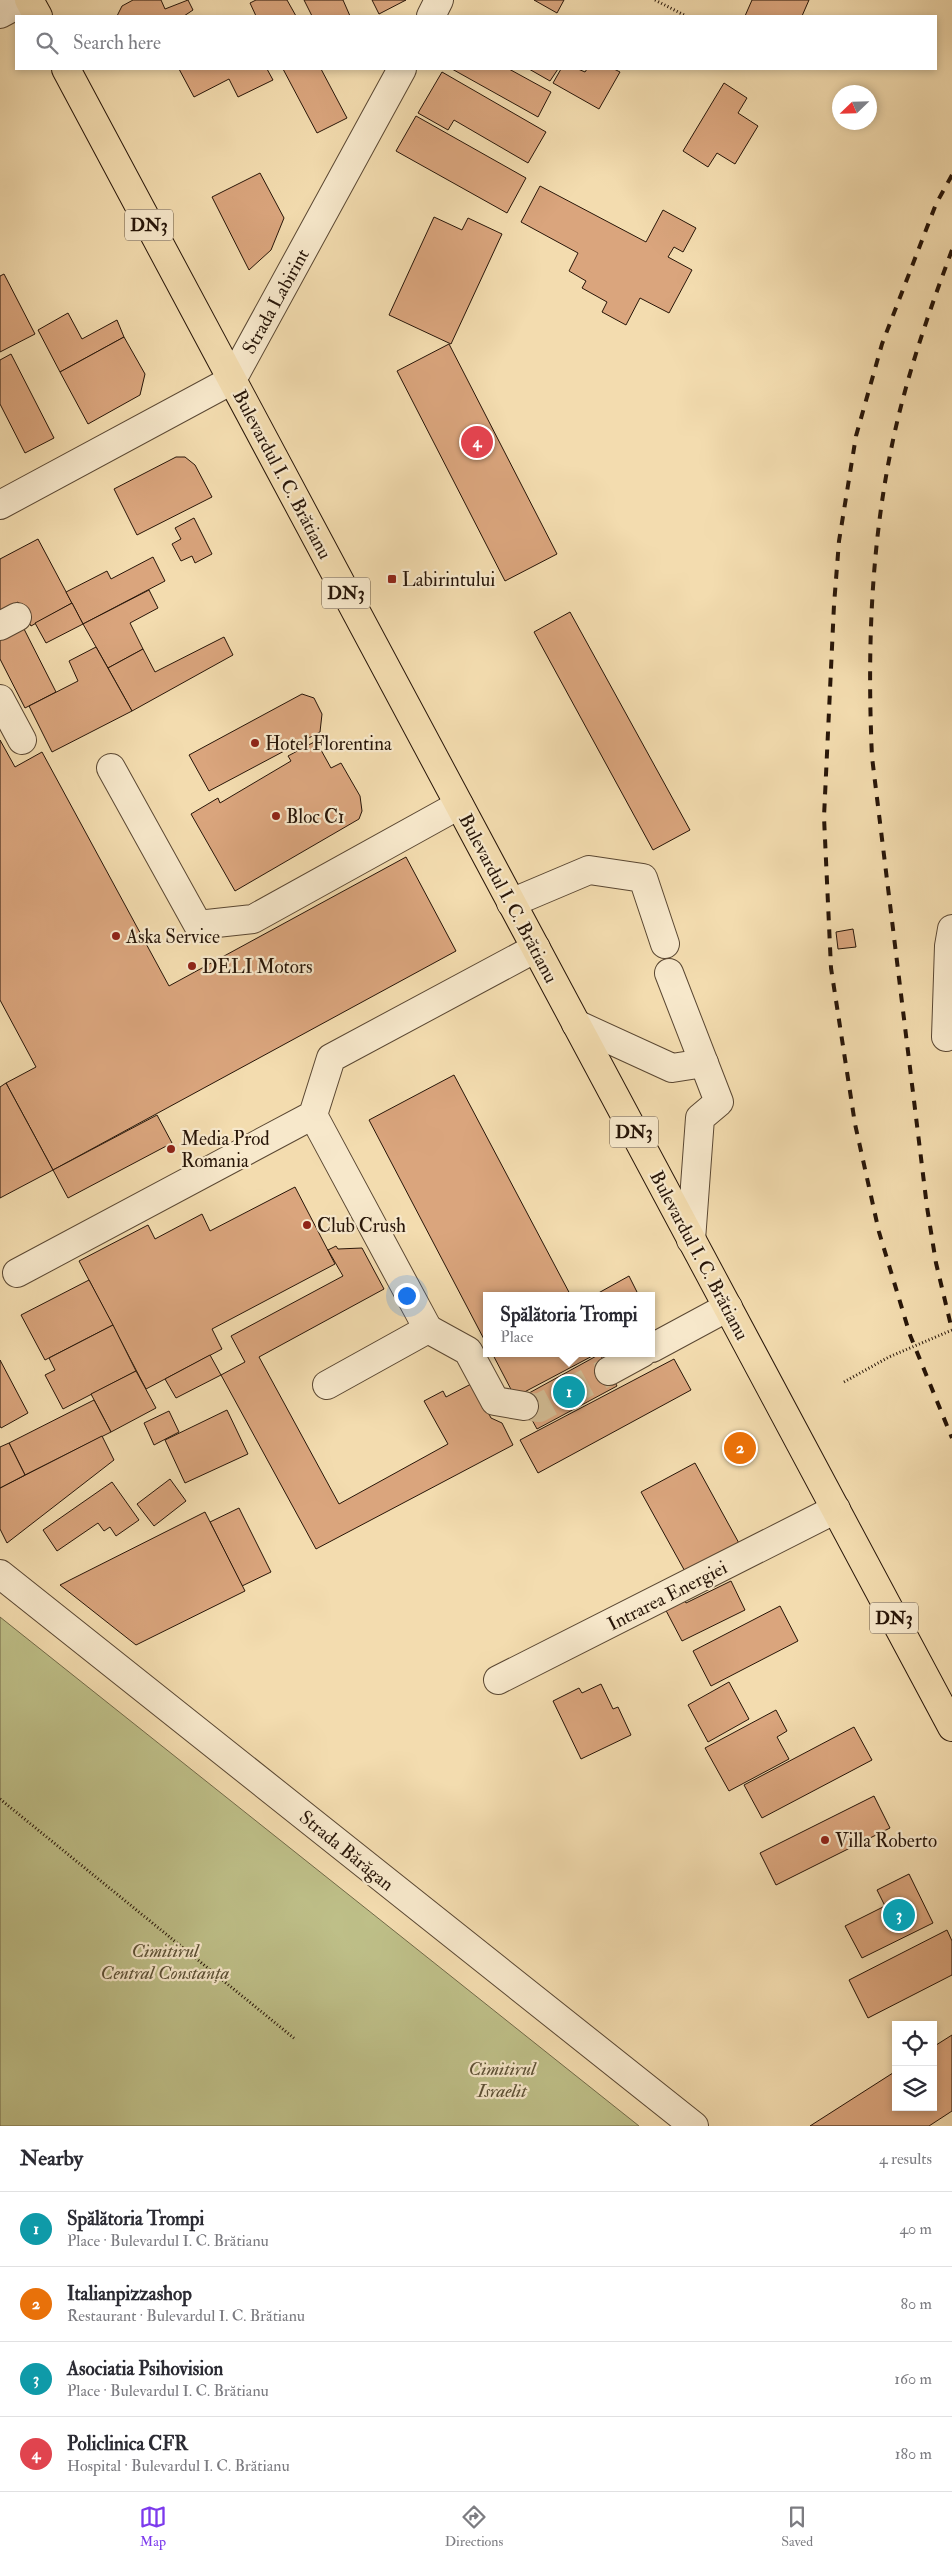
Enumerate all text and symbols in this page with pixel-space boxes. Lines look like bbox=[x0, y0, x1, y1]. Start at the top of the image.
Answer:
search box bbox=[15, 15, 937, 70]
icon: search bbox=[33, 29, 61, 57]
text: Search here bbox=[73, 31, 161, 55]
north arrow bbox=[832, 85, 877, 130]
road number: DN3 bbox=[125, 210, 173, 240]
street label: Strada Labirint bbox=[237, 245, 315, 358]
street label: Bulevardul I. C. Brătianu bbox=[227, 386, 337, 563]
pin: 4 bbox=[461, 423, 493, 461]
place label: Labirintului bbox=[402, 568, 495, 592]
marker: Labirintului bbox=[386, 573, 398, 585]
road number: DN3 bbox=[322, 578, 370, 608]
place label: Hotel Florentina bbox=[265, 732, 392, 756]
marker: Hotel Florentina bbox=[249, 737, 261, 749]
place label: Bloc C1 bbox=[286, 805, 345, 829]
marker: Bloc C1 bbox=[270, 810, 282, 822]
street label: Bulevardul I. C. Brătianu bbox=[453, 810, 563, 987]
place label: Aska Service bbox=[125, 925, 220, 949]
marker: Aska Service bbox=[110, 930, 122, 942]
place label: DELI Motors bbox=[202, 955, 312, 979]
marker: DELI Motors bbox=[186, 960, 198, 972]
road number: DN3 bbox=[610, 1116, 658, 1148]
place label: Media Prod Romania bbox=[181, 1127, 270, 1173]
marker: Media Prod Romania bbox=[165, 1143, 177, 1155]
street label: Bulevardul I. C. Brătianu bbox=[644, 1167, 754, 1344]
place label: Club Crush bbox=[317, 1214, 406, 1238]
marker: Club Crush bbox=[301, 1219, 313, 1231]
your location bbox=[394, 1283, 420, 1309]
popup bbox=[483, 1292, 655, 1357]
text: Spălătoria Trompi bbox=[500, 1303, 638, 1327]
text: Place bbox=[500, 1327, 534, 1347]
pin: 1 bbox=[553, 1373, 585, 1411]
pin: 2 bbox=[724, 1429, 756, 1467]
street label: Intrarea Energiei bbox=[604, 1555, 731, 1636]
road number: DN3 bbox=[870, 1602, 918, 1634]
street label: Strada Bărăgan bbox=[294, 1805, 399, 1896]
place label: Villa Roberto bbox=[835, 1829, 937, 1853]
marker: Villa Roberto bbox=[819, 1834, 831, 1846]
pin: 3 bbox=[883, 1896, 915, 1934]
park label: Cimitirul Central Constanța bbox=[101, 1939, 230, 1985]
map controls bbox=[892, 2021, 937, 2111]
button: locate bbox=[892, 2021, 937, 2066]
park label: Cimitirul Israelit bbox=[468, 2057, 537, 2103]
button: layers bbox=[892, 2066, 937, 2111]
text: Nearby bbox=[20, 2145, 83, 2172]
text: 4 results bbox=[879, 2149, 932, 2169]
text: Spălătoria Trompi bbox=[67, 2207, 204, 2231]
text: 1 bbox=[33, 2219, 39, 2239]
text: 40 m bbox=[899, 2219, 932, 2239]
text: Place · Bulevardul I. C. Brătianu bbox=[67, 2231, 269, 2251]
text: Italianpizzashop bbox=[67, 2282, 192, 2306]
text: 2 bbox=[32, 2294, 40, 2314]
text: 80 m bbox=[901, 2294, 932, 2314]
text: Restaurant · Bulevardul I. C. Brătianu bbox=[67, 2306, 305, 2326]
text: Asociatia Psihovision bbox=[67, 2357, 223, 2381]
text: 3 bbox=[33, 2369, 39, 2389]
text: 160 m bbox=[894, 2369, 932, 2389]
text: Place · Bulevardul I. C. Brătianu bbox=[67, 2381, 269, 2401]
text: Policlinica CFR bbox=[67, 2432, 188, 2456]
text: 4 bbox=[32, 2444, 40, 2464]
text: 180 m bbox=[895, 2444, 932, 2464]
text: Hospital · Bulevardul I. C. Brătianu bbox=[67, 2456, 290, 2476]
tab: Map bbox=[139, 2503, 167, 2550]
tab: Directions bbox=[445, 2503, 503, 2550]
tab: Saved bbox=[781, 2503, 813, 2550]

